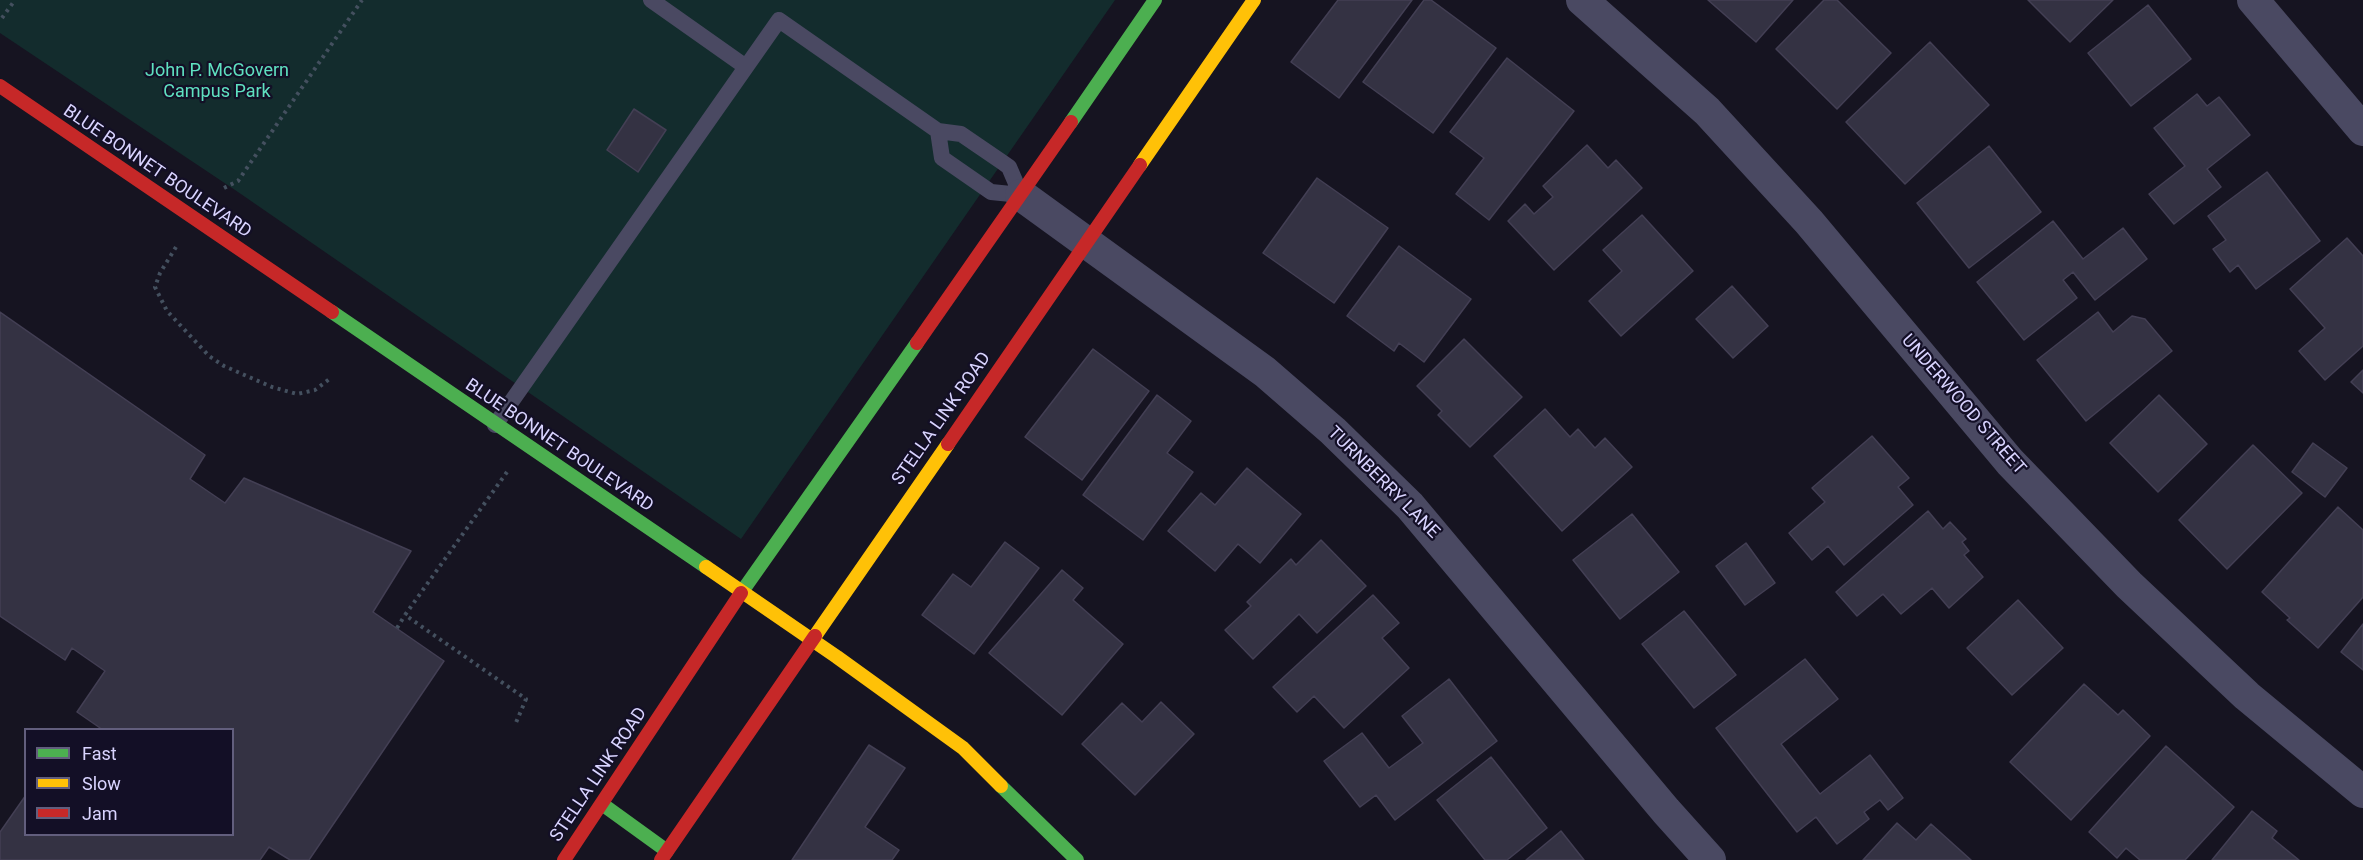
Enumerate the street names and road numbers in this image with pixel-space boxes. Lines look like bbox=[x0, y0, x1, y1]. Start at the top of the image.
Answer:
street label: BLUE BONNET BOULEVARD bbox=[59, 101, 255, 243]
street label: UNDERWOOD STREET bbox=[1896, 331, 2030, 479]
street label: STELLA LINK ROAD bbox=[888, 348, 996, 490]
street label: BLUE BONNET BOULEVARD bbox=[461, 375, 657, 517]
street label: TURNBERRY LANE bbox=[1323, 423, 1443, 543]
street label: STELLA LINK ROAD bbox=[546, 704, 652, 846]

